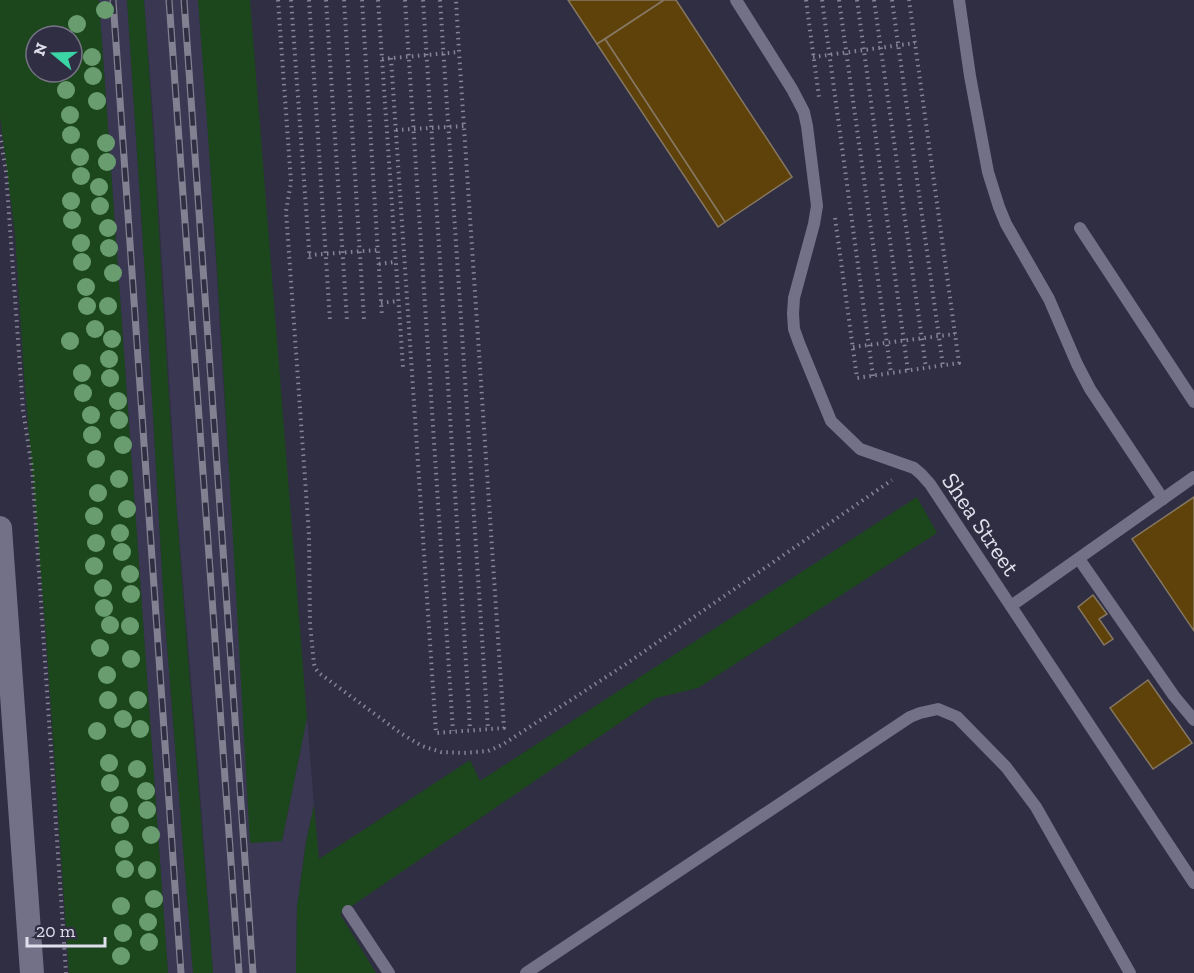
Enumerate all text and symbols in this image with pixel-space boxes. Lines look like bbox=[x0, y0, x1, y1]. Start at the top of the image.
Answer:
north arrow bbox=[24, 24, 84, 84]
text: N bbox=[29, 40, 51, 58]
street label: Shea Street bbox=[936, 467, 1026, 581]
scale bar bbox=[27, 910, 105, 948]
text: 20 m bbox=[36, 920, 76, 942]

